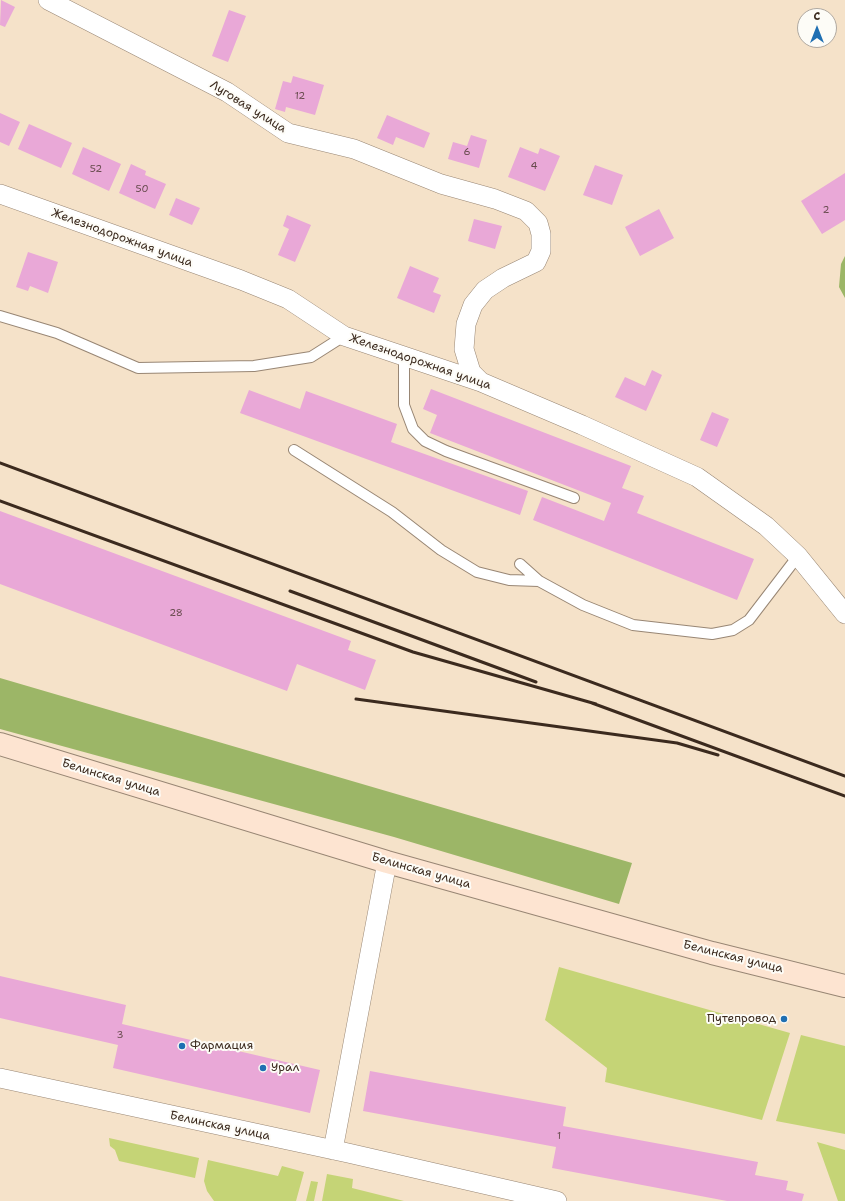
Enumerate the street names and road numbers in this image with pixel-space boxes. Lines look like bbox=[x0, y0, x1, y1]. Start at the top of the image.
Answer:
street label: Луговая улица bbox=[207, 78, 289, 136]
street label: Железнодорожная улица bbox=[49, 206, 195, 270]
street label: Железнодорожная улица bbox=[347, 331, 493, 393]
street label: Белинская улица bbox=[60, 756, 162, 800]
street label: Белинская улица bbox=[370, 850, 472, 892]
street label: Белинская улица bbox=[682, 938, 784, 976]
street label: Белинская улица bbox=[168, 1108, 272, 1144]

